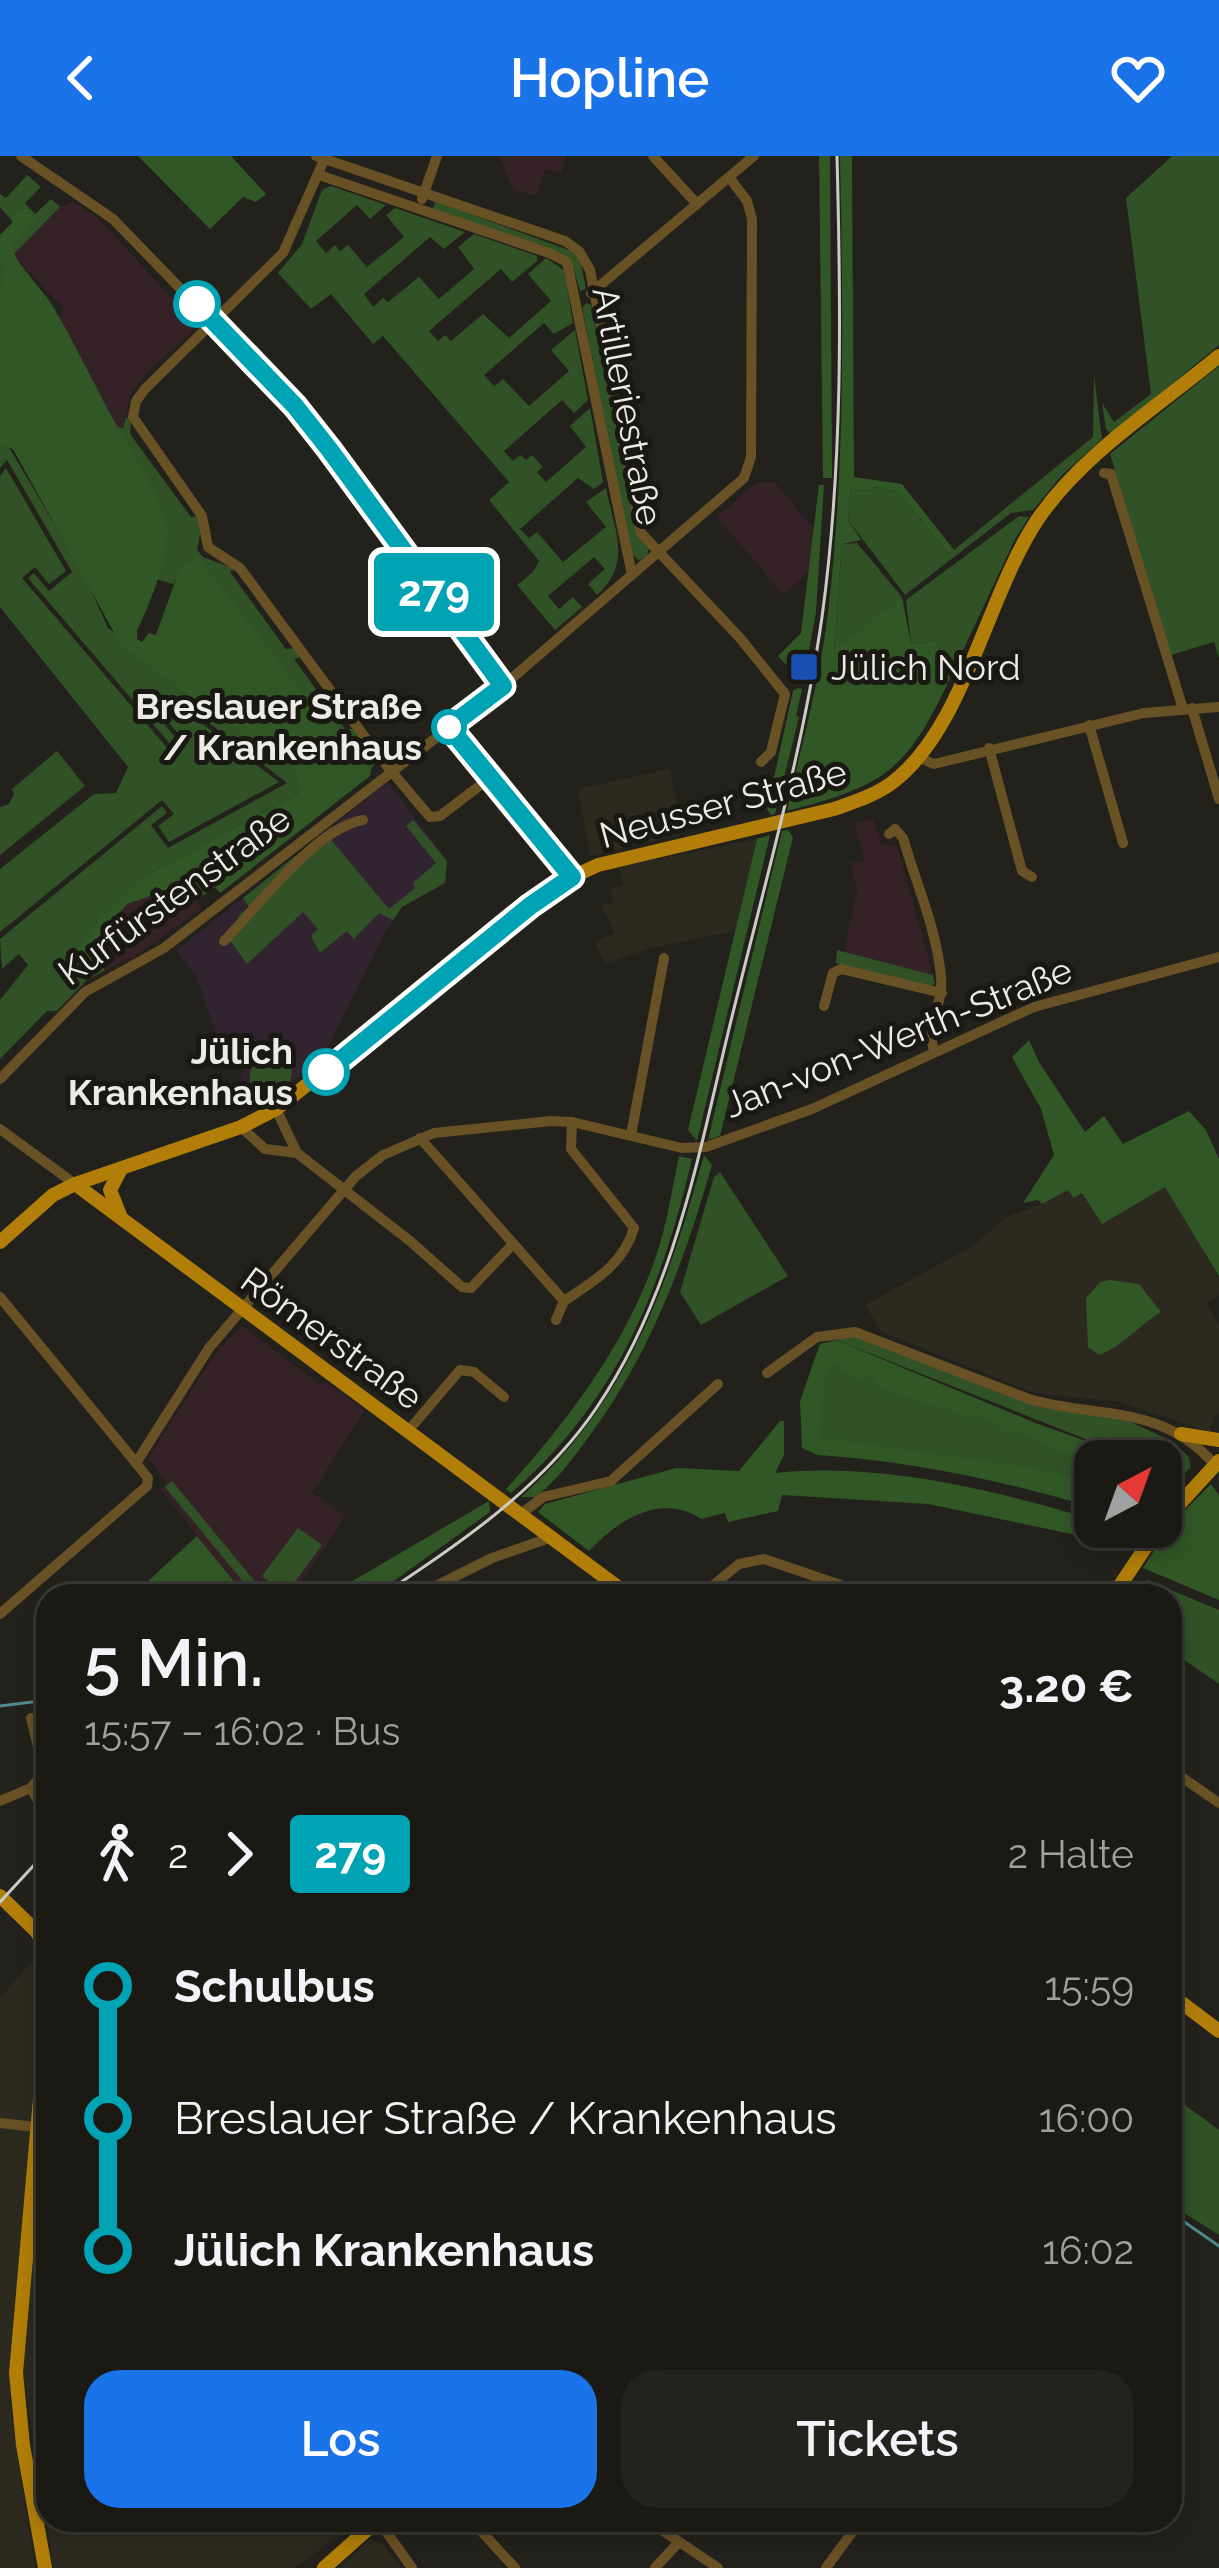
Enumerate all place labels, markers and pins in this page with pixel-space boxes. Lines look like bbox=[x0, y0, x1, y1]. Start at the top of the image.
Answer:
unlabelled marker bbox=[175, 282, 219, 326]
place label: Jülich Nord bbox=[831, 646, 1021, 688]
marker: Jülich Nord bbox=[788, 651, 820, 683]
place label: Breslauer Straße / Krankenhaus bbox=[135, 685, 422, 768]
marker: Breslauer Straße / Krankenhaus bbox=[433, 711, 465, 743]
place label: Jülich Krankenhaus bbox=[68, 1030, 293, 1113]
marker: Jülich Krankenhaus bbox=[304, 1050, 348, 1094]

